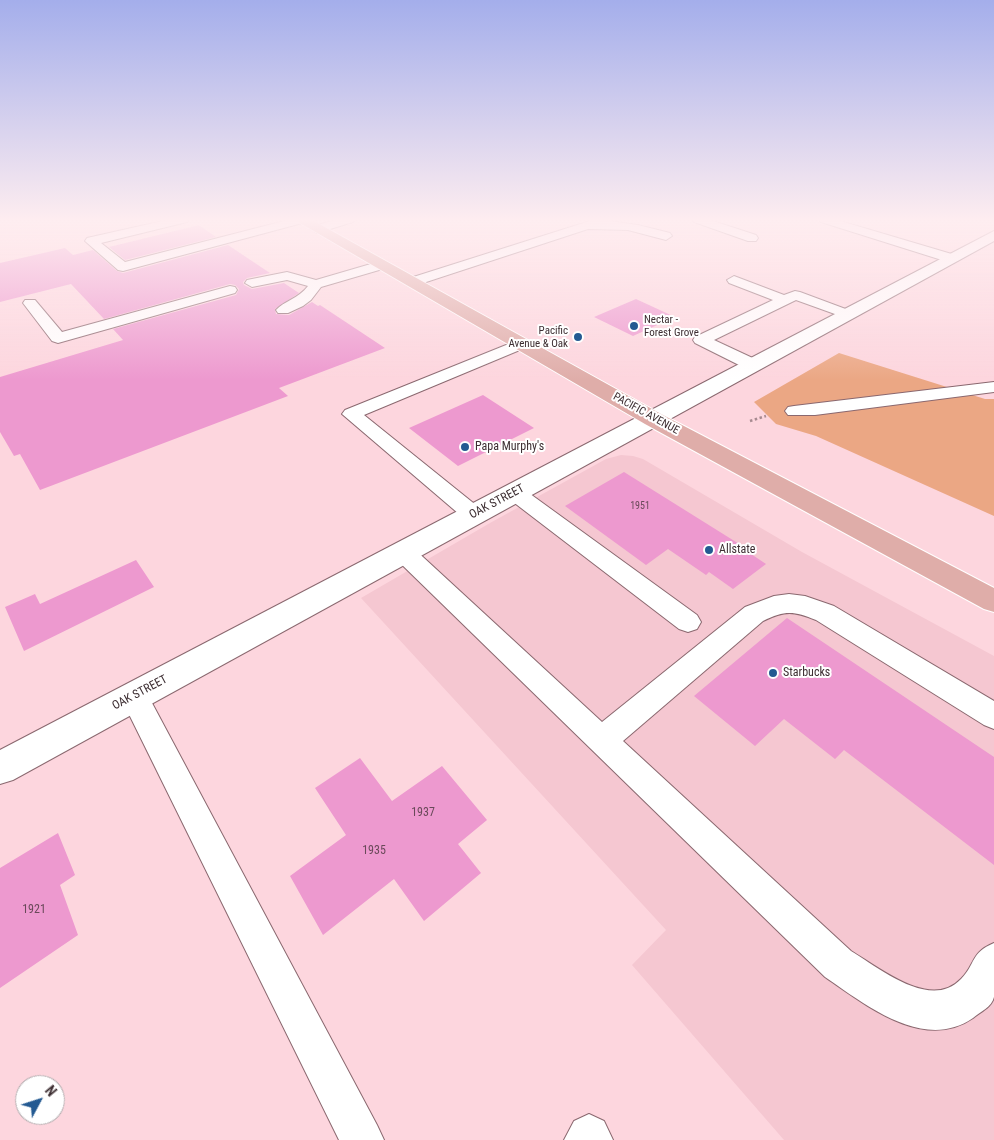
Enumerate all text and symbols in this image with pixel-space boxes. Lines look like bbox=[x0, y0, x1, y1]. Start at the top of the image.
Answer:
place label: Nectar - Forest Grove bbox=[644, 313, 699, 339]
marker: Nectar - Forest Grove bbox=[628, 320, 640, 332]
place label: Pacific Avenue & Oak bbox=[508, 324, 568, 350]
marker: Pacific Avenue & Oak bbox=[572, 331, 584, 343]
street label: PACIFIC AVENUE bbox=[611, 390, 681, 438]
place label: Papa Murphy's bbox=[475, 440, 544, 454]
marker: Papa Murphy's bbox=[459, 441, 471, 453]
street label: OAK STREET bbox=[467, 481, 527, 523]
house number: 1951 bbox=[630, 500, 650, 512]
place label: Allstate bbox=[719, 543, 755, 557]
marker: Allstate bbox=[703, 544, 715, 556]
place label: Starbucks bbox=[783, 666, 830, 680]
marker: Starbucks bbox=[767, 667, 779, 679]
street label: OAK STREET bbox=[110, 672, 170, 714]
house number: 1937 bbox=[411, 806, 435, 820]
house number: 1935 bbox=[362, 844, 386, 858]
house number: 1921 bbox=[22, 903, 46, 917]
north arrow bbox=[15, 1075, 65, 1125]
text: N bbox=[42, 1083, 60, 1099]

